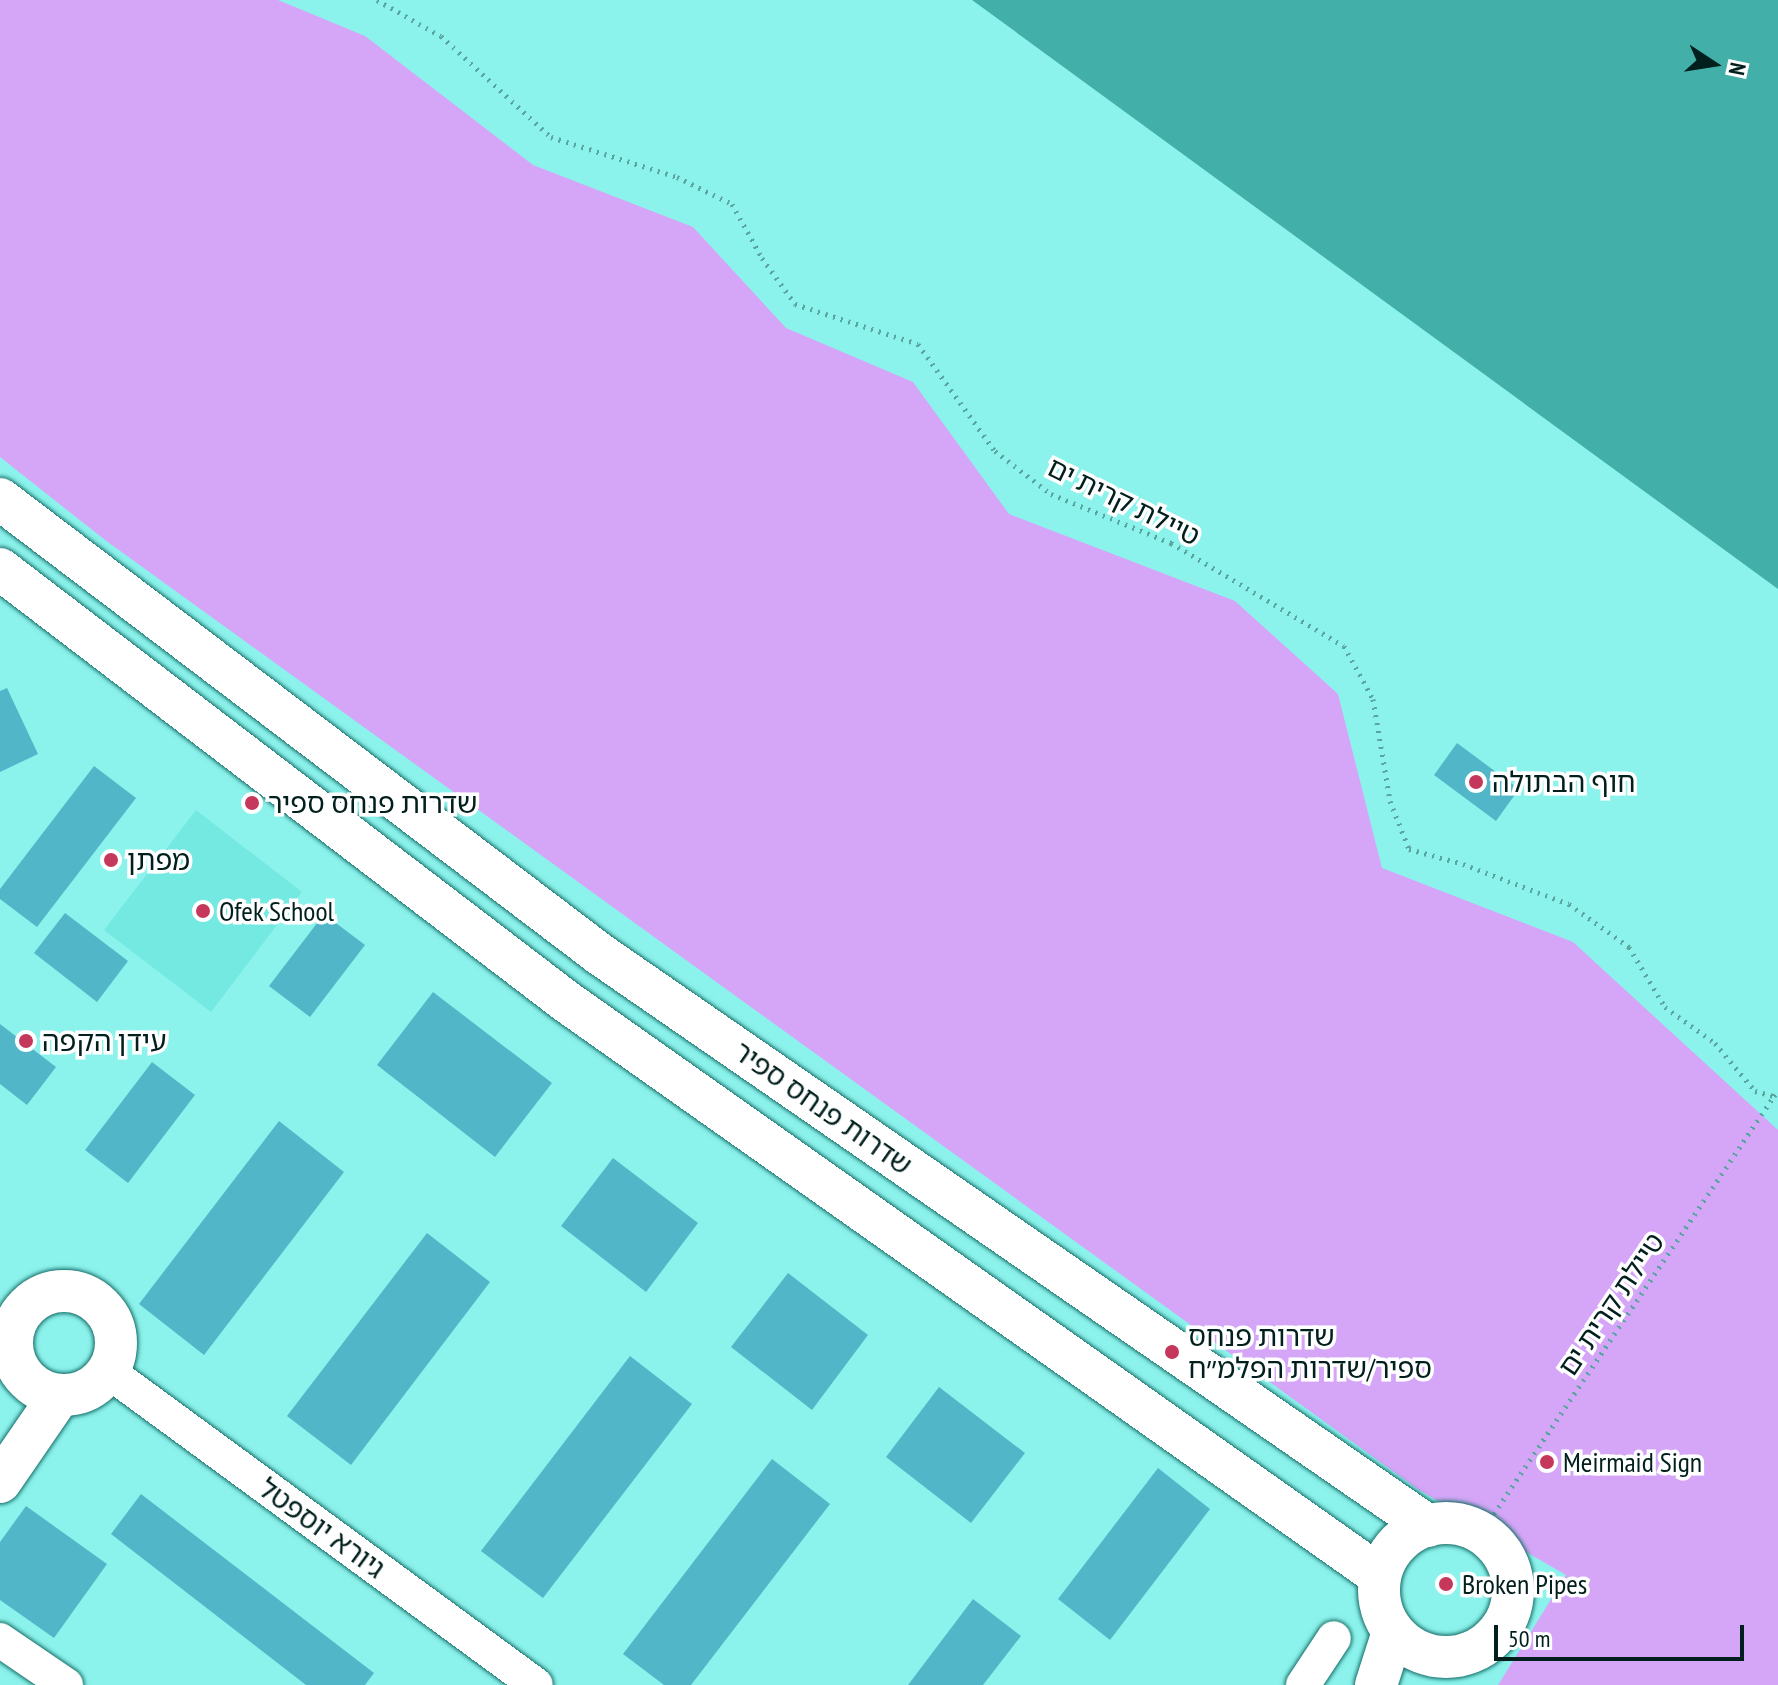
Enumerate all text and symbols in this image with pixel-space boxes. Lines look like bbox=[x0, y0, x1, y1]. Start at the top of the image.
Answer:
north arrow bbox=[1674, 24, 1754, 104]
text: N bbox=[1723, 60, 1752, 78]
street label: טיילת קרית ים bbox=[1042, 450, 1206, 552]
place label: חוף הבתולה bbox=[1492, 765, 1636, 799]
marker: חוף הבתולה bbox=[1467, 773, 1485, 791]
place label: שדרות פנחס ספיר bbox=[268, 786, 478, 820]
marker: שדרות פנחס ספיר bbox=[243, 794, 261, 812]
place label: מפתן bbox=[127, 843, 190, 877]
marker: מפתן bbox=[102, 851, 120, 869]
place label: Ofek School bbox=[219, 894, 335, 928]
marker: Ofek School bbox=[194, 902, 212, 920]
place label: עידן הקפה bbox=[42, 1024, 167, 1058]
marker: עידן הקפה bbox=[17, 1032, 35, 1050]
street label: שדרות פנחס ספיר bbox=[728, 1034, 918, 1182]
street label: טיילת קרית ים bbox=[1551, 1226, 1671, 1382]
place label: שדרות פנחס ספיר/שדרות הפלמ״ח bbox=[1188, 1319, 1432, 1385]
marker: שדרות פנחס ספיר/שדרות הפלמ״ח bbox=[1163, 1343, 1181, 1361]
place label: Meirmaid Sign bbox=[1563, 1445, 1702, 1479]
marker: Meirmaid Sign bbox=[1538, 1453, 1556, 1471]
street label: גיורא יוספטל bbox=[252, 1471, 392, 1585]
place label: Broken Pipes bbox=[1462, 1567, 1587, 1601]
marker: Broken Pipes bbox=[1437, 1575, 1455, 1593]
scale bar bbox=[1498, 1609, 1748, 1659]
text: 50 m bbox=[1508, 1623, 1550, 1654]

